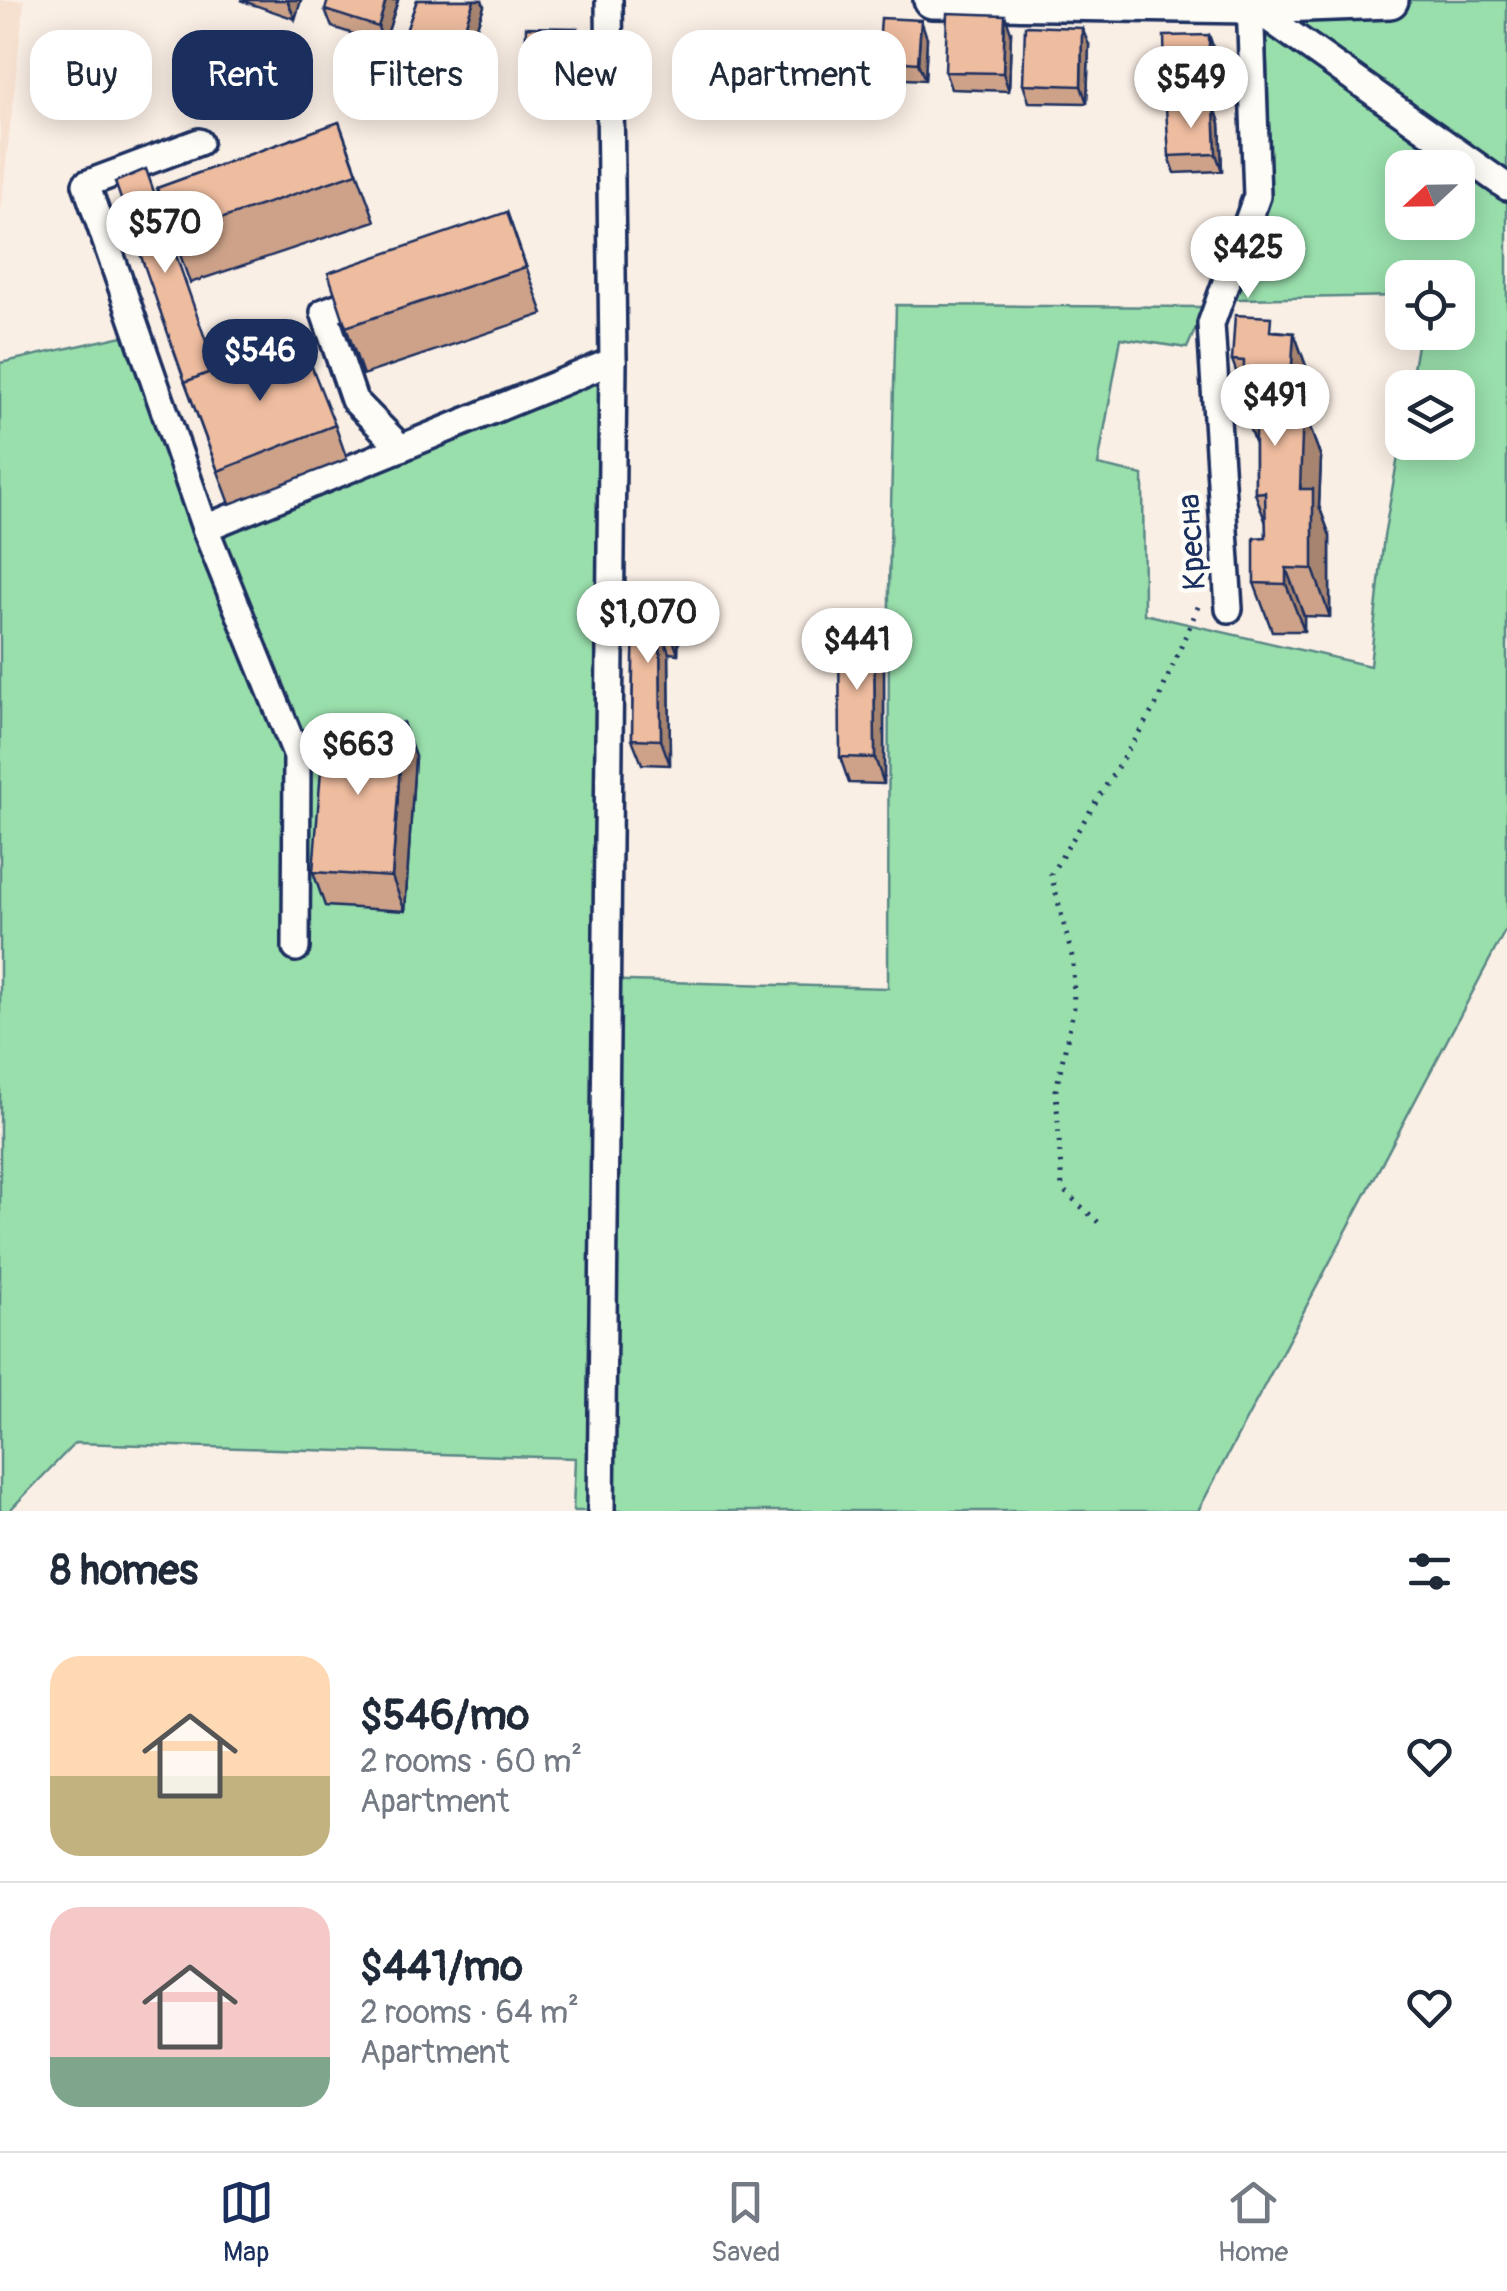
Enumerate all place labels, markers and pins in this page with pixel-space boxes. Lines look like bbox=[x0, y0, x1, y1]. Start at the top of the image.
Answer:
pin: $549 bbox=[1132, 46, 1250, 131]
pin: $570 bbox=[106, 191, 224, 276]
pin: $425 bbox=[1189, 216, 1307, 301]
pin: $546 bbox=[201, 319, 319, 404]
pin: $491 bbox=[1216, 364, 1334, 449]
pin: $1,070 bbox=[567, 581, 729, 666]
pin: $441 bbox=[798, 608, 916, 693]
pin: $663 bbox=[299, 713, 417, 798]

